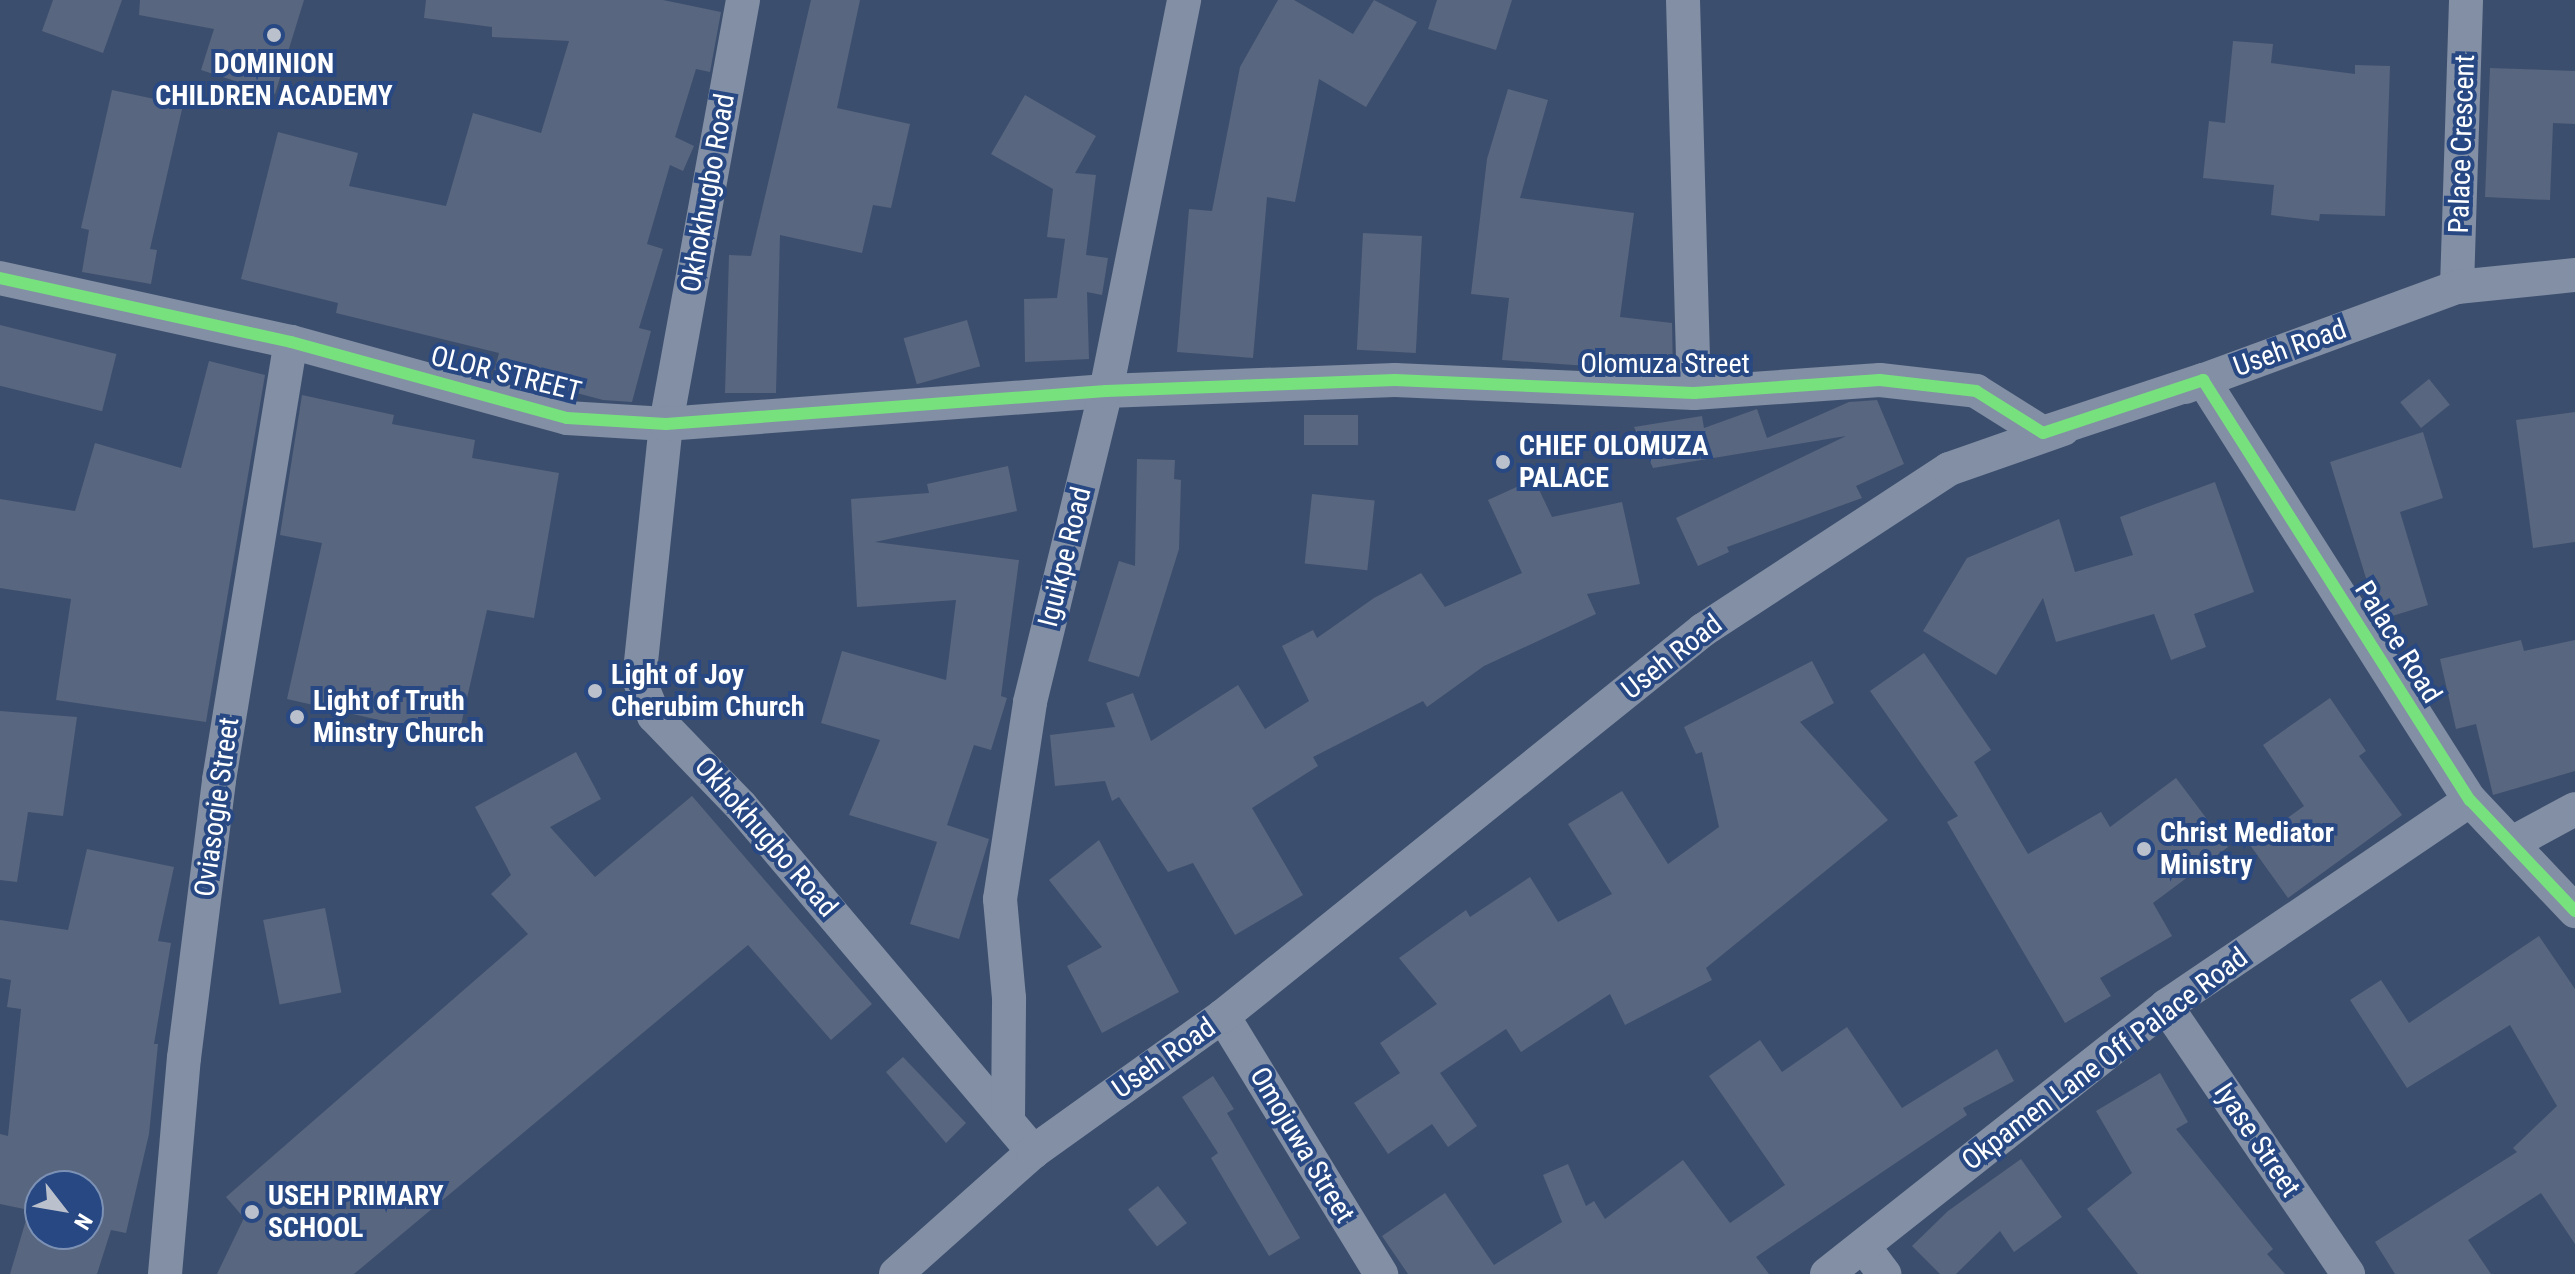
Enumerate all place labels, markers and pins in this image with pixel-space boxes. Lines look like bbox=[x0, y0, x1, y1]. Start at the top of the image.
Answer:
marker: DOMINION CHILDREN ACADEMY bbox=[265, 26, 283, 44]
place label: DOMINION CHILDREN ACADEMY bbox=[155, 47, 393, 113]
place label: CHIEF OLOMUZA PALACE bbox=[1519, 429, 1709, 495]
marker: CHIEF OLOMUZA PALACE bbox=[1494, 453, 1512, 471]
place label: Light of Joy Cherubim Church bbox=[611, 658, 804, 724]
marker: Light of Joy Cherubim Church bbox=[586, 682, 604, 700]
place label: Light of Truth Minstry Church bbox=[313, 684, 484, 750]
marker: Light of Truth Minstry Church bbox=[288, 708, 306, 726]
place label: Christ Mediator Ministry bbox=[2160, 816, 2334, 882]
marker: Christ Mediator Ministry bbox=[2135, 840, 2153, 858]
place label: USEH PRIMARY SCHOOL bbox=[268, 1179, 444, 1245]
marker: USEH PRIMARY SCHOOL bbox=[243, 1203, 261, 1221]

